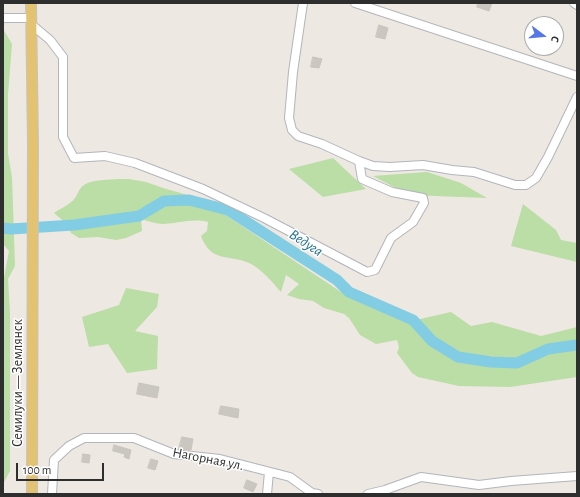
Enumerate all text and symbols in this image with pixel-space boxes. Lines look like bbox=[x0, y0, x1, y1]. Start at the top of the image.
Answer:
north arrow bbox=[524, 16, 564, 56]
text: С bbox=[549, 35, 561, 44]
water label: Ведуга bbox=[286, 225, 326, 261]
street label: Семилуки — Землянск bbox=[10, 319, 26, 447]
street label: Нагорная ул. bbox=[171, 444, 245, 474]
scale bar bbox=[18, 455, 106, 481]
text: 100 m bbox=[23, 464, 51, 476]

